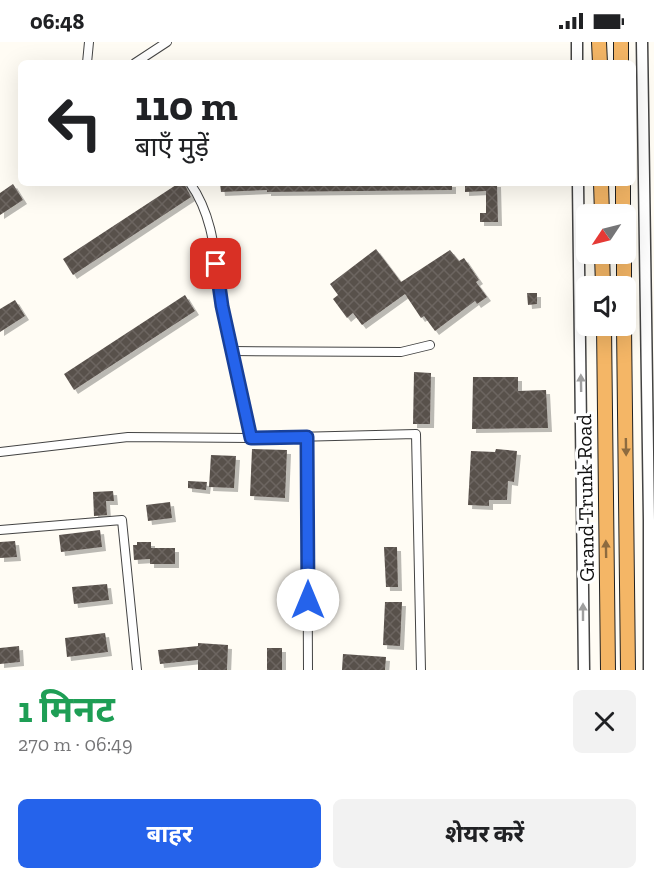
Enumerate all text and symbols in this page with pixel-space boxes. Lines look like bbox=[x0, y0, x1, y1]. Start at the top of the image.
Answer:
text: 06:48 bbox=[30, 8, 84, 35]
text: 110 m bbox=[135, 80, 238, 131]
icon: left bbox=[36, 84, 114, 162]
text: बाएँ मुड़ें bbox=[135, 131, 209, 163]
north arrow bbox=[576, 204, 636, 264]
map controls bbox=[576, 204, 636, 336]
pin bbox=[190, 238, 241, 289]
icon: arrive bbox=[199, 247, 232, 280]
button: sound bbox=[576, 276, 636, 336]
one-way arrow bbox=[576, 374, 586, 393]
street label: Grand Trunk Road bbox=[571, 414, 599, 582]
one-way arrow bbox=[621, 437, 631, 456]
one-way arrow bbox=[602, 539, 611, 558]
position arrow bbox=[276, 568, 340, 632]
one-way arrow bbox=[578, 602, 588, 621]
text: 1 मिनट bbox=[18, 688, 115, 731]
button: close bbox=[573, 690, 636, 753]
text: 270 m · 06:49 bbox=[18, 732, 133, 756]
button: बाहर bbox=[18, 799, 321, 868]
button: शेयर करें bbox=[333, 799, 636, 868]

